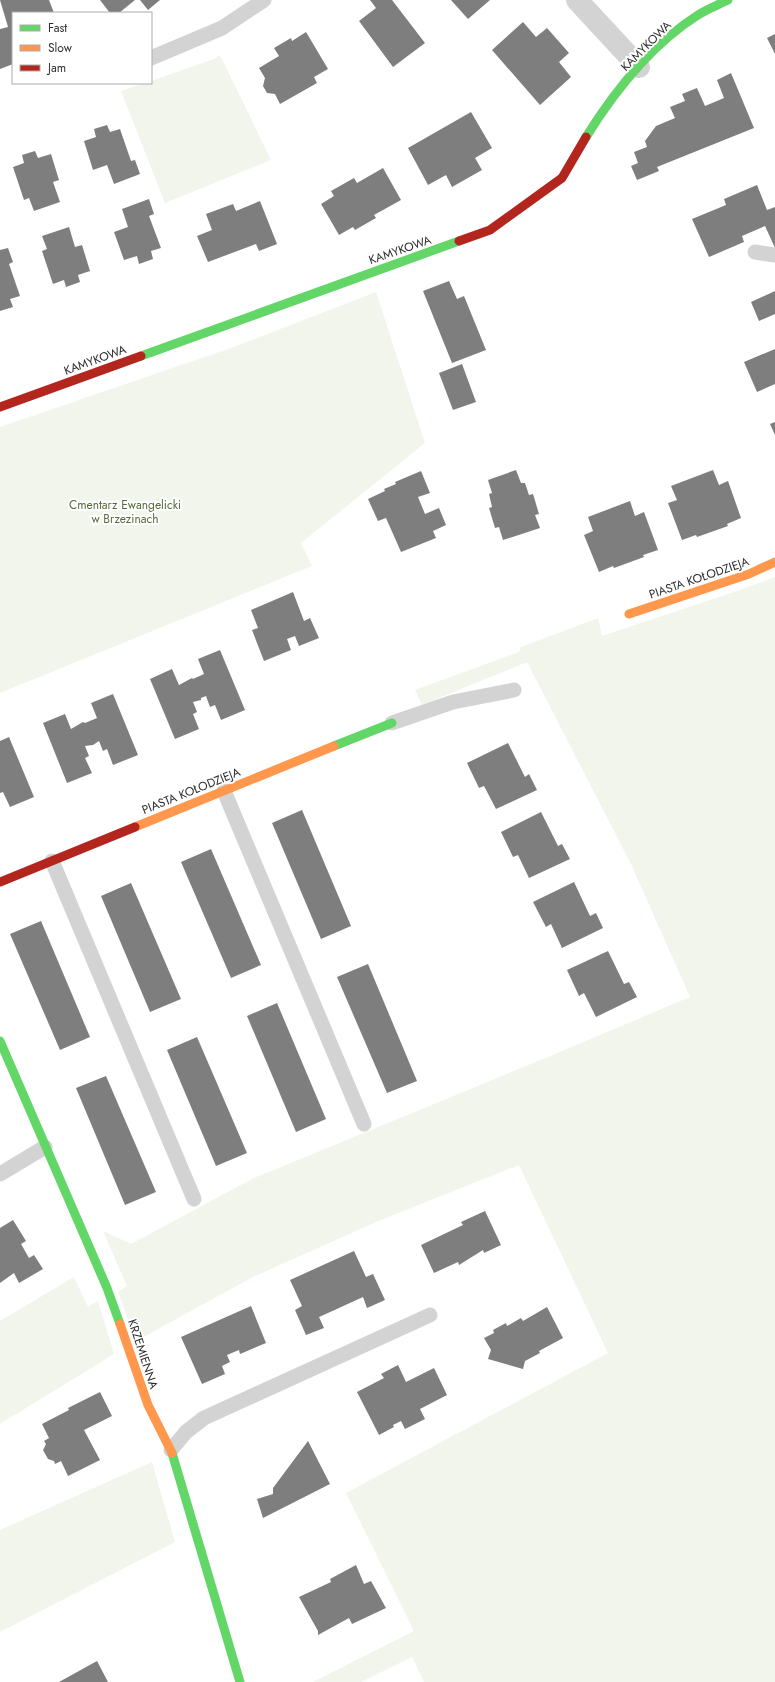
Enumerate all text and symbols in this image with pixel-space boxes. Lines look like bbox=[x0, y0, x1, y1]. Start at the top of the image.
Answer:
legend bbox=[12, 12, 152, 84]
street label: KAMYKOWA bbox=[617, 17, 675, 75]
text: Fast bbox=[48, 19, 67, 37]
text: Slow bbox=[48, 39, 73, 57]
text: Jam bbox=[46, 59, 66, 77]
street label: KAMYKOWA bbox=[366, 231, 434, 269]
street label: KAMYKOWA bbox=[61, 340, 129, 380]
park label: Cmentarz Ewangelicki w Brzezinach bbox=[69, 496, 181, 528]
street label: PIASTA KOŁODZIEJA bbox=[647, 552, 752, 604]
street label: PIASTA KOŁODZIEJA bbox=[139, 763, 243, 819]
street label: KRZEMIENNA bbox=[123, 1317, 163, 1391]

